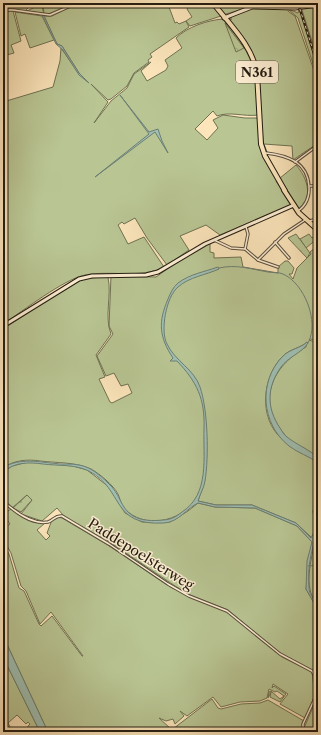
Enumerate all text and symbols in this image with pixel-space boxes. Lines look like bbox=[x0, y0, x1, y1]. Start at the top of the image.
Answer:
road number: N361 bbox=[236, 61, 278, 83]
street label: Paddepoelsterweg bbox=[85, 514, 198, 594]

